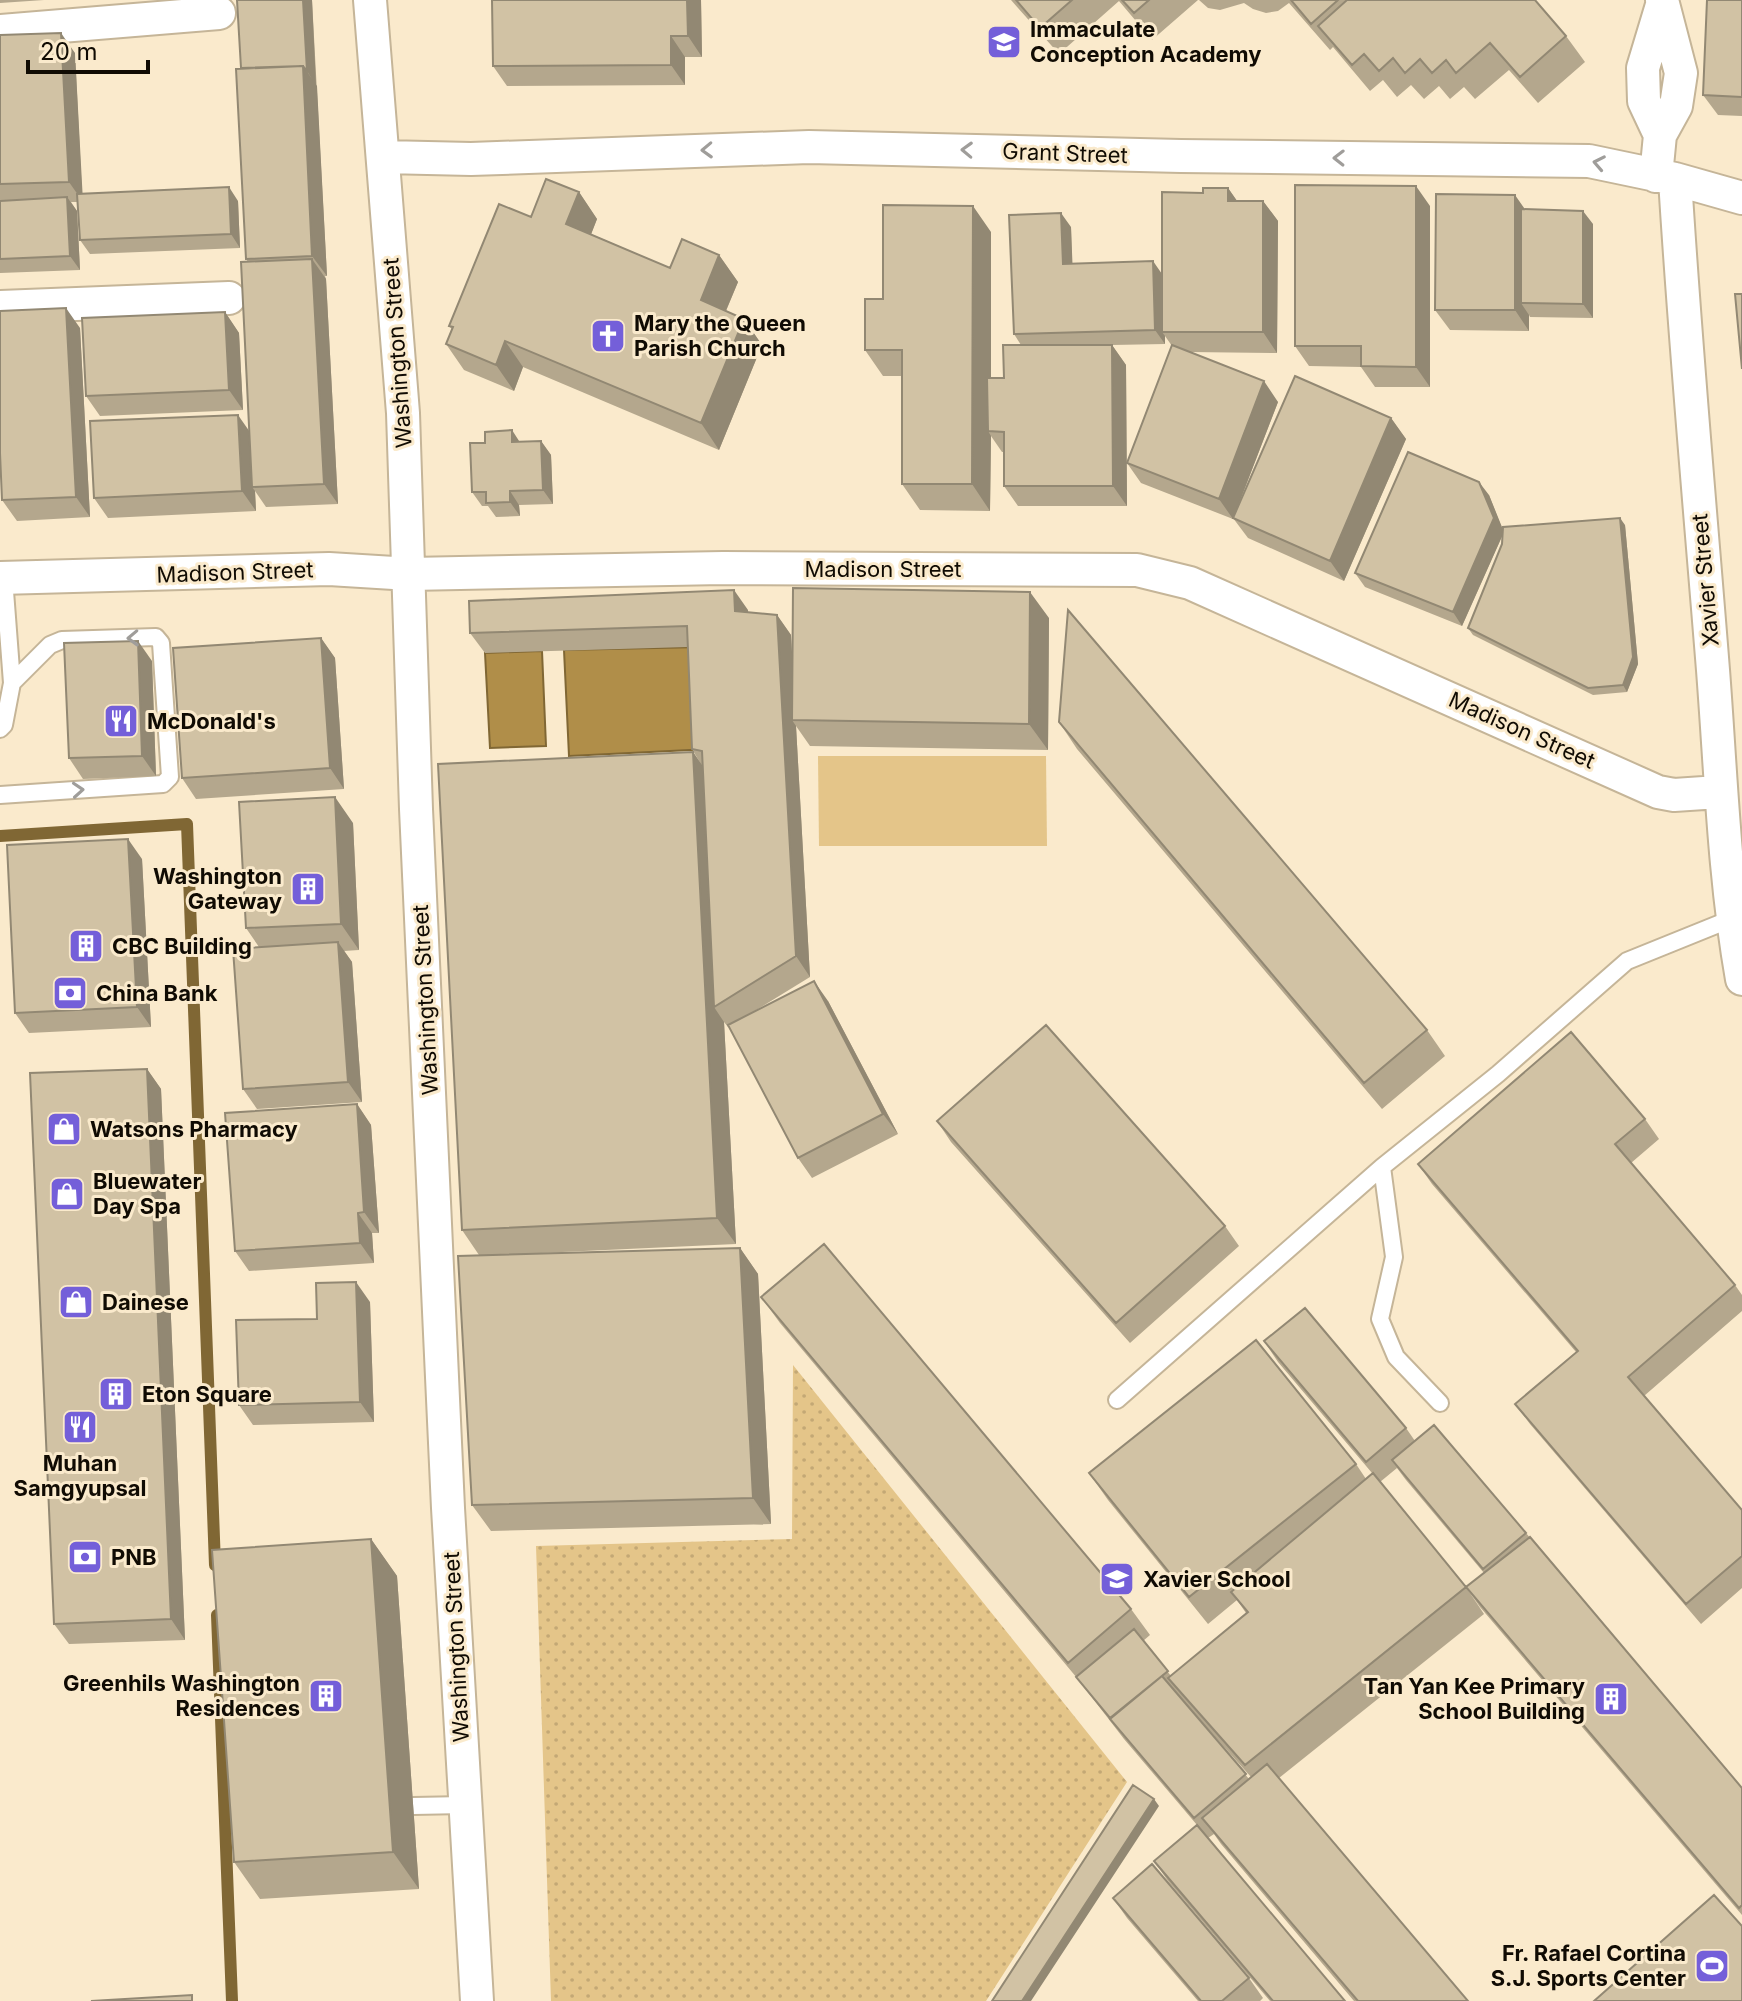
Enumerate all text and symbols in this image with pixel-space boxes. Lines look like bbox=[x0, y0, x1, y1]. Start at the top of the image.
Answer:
place label: Immaculate Conception Academy bbox=[1030, 16, 1262, 67]
school or university icon: Immaculate Conception Academy bbox=[985, 23, 1023, 61]
scale bar bbox=[28, 24, 148, 74]
text: 20 m bbox=[40, 37, 98, 66]
street label: Grant Street bbox=[1002, 138, 1128, 168]
one-way arrow bbox=[700, 142, 713, 159]
one-way arrow bbox=[960, 142, 973, 159]
one-way arrow bbox=[1332, 149, 1345, 167]
one-way arrow bbox=[1592, 156, 1606, 173]
street label: Washington Street bbox=[377, 257, 417, 449]
place label: Mary the Queen Parish Church bbox=[634, 310, 806, 361]
church icon: Mary the Queen Parish Church bbox=[589, 317, 627, 355]
street label: Xavier Street bbox=[1686, 513, 1724, 647]
street label: Madison Street bbox=[156, 556, 314, 588]
street label: Madison Street bbox=[804, 556, 962, 582]
one-way arrow bbox=[126, 629, 139, 646]
street label: Madison Street bbox=[1445, 686, 1599, 774]
restaurant icon: McDonald's bbox=[102, 702, 140, 740]
place label: McDonald's bbox=[147, 708, 276, 734]
one-way arrow bbox=[72, 782, 85, 799]
place label: Washington Gateway bbox=[153, 863, 282, 914]
building icon: Washington Gateway bbox=[289, 870, 327, 908]
street label: Washington Street bbox=[407, 904, 443, 1096]
building icon: CBC Building bbox=[67, 927, 105, 965]
place label: CBC Building bbox=[112, 933, 252, 959]
bank icon: China Bank bbox=[51, 974, 89, 1012]
place label: China Bank bbox=[96, 980, 218, 1006]
shop icon: Watsons Pharmacy bbox=[45, 1110, 83, 1148]
place label: Watsons Pharmacy bbox=[90, 1116, 298, 1142]
place label: Bluewater Day Spa bbox=[93, 1168, 201, 1219]
shop icon: Bluewater Day Spa bbox=[48, 1175, 86, 1213]
shop icon: Dainese bbox=[57, 1283, 95, 1321]
place label: Dainese bbox=[102, 1289, 189, 1315]
building icon: Eton Square bbox=[97, 1375, 135, 1413]
place label: Eton Square bbox=[142, 1381, 272, 1407]
restaurant icon: Muhan Samgyupsal bbox=[61, 1408, 99, 1446]
place label: Muhan Samgyupsal bbox=[13, 1450, 147, 1501]
bank icon: PNB bbox=[66, 1538, 104, 1576]
place label: PNB bbox=[111, 1544, 157, 1570]
street label: Washington Street bbox=[438, 1551, 474, 1743]
school or university icon: Xavier School bbox=[1098, 1560, 1136, 1598]
place label: Xavier School bbox=[1143, 1566, 1291, 1592]
place label: Greenhils Washington Residences bbox=[63, 1670, 300, 1721]
place label: Tan Yan Kee Primary School Building bbox=[1364, 1673, 1585, 1724]
building icon: Greenhils Washington Residences bbox=[307, 1677, 345, 1715]
building icon: Tan Yan Kee Primary School Building bbox=[1592, 1680, 1630, 1718]
place label: Fr. Rafael Cortina S.J. Sports Center bbox=[1491, 1940, 1686, 1991]
sports icon: Fr. Rafael Cortina S.J. Sports Center bbox=[1693, 1947, 1731, 1985]

